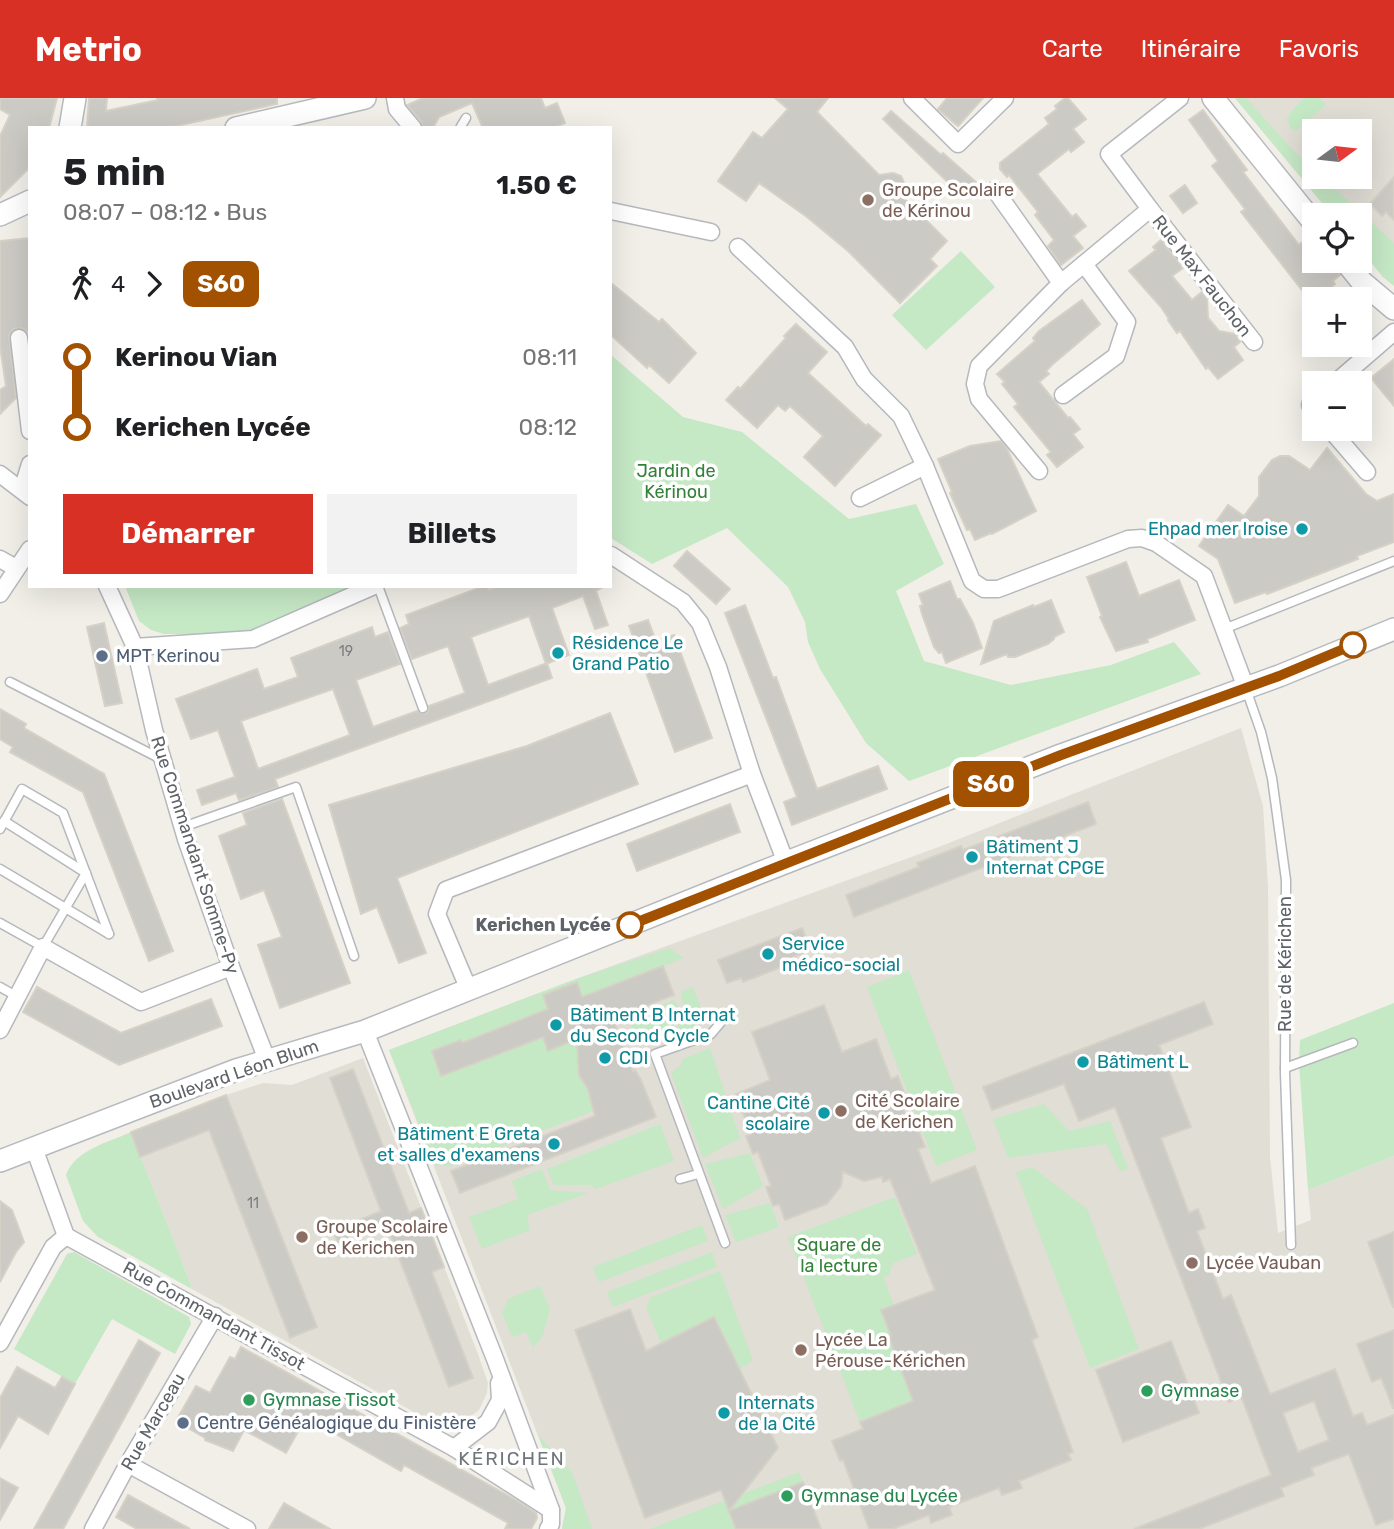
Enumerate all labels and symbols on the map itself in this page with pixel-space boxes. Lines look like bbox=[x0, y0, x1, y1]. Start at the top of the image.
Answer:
north arrow bbox=[1302, 119, 1372, 189]
place label: Groupe Scolaire de Kérinou bbox=[882, 179, 1014, 222]
marker: Groupe Scolaire de Kérinou bbox=[860, 192, 876, 208]
street label: Rue Max Fauchon bbox=[1148, 211, 1256, 341]
park label: Jardin de Kérinou bbox=[636, 460, 716, 503]
place label: Ehpad mer Iroise bbox=[1148, 518, 1288, 540]
marker: Ehpad mer Iroise bbox=[1294, 521, 1310, 537]
place label: Résidence Le Grand Patio bbox=[572, 632, 683, 675]
unlabelled marker bbox=[1340, 632, 1366, 658]
house number: 19 bbox=[339, 643, 353, 660]
place label: MPT Kerinou bbox=[116, 645, 220, 667]
marker: Résidence Le Grand Patio bbox=[550, 645, 566, 661]
marker: MPT Kerinou bbox=[94, 648, 110, 664]
street label: Rue Commandant Somme-Py bbox=[146, 733, 244, 977]
line badge: S60 bbox=[951, 761, 1031, 807]
place label: Bâtiment J Internat CPGE bbox=[986, 836, 1105, 879]
marker: Bâtiment J Internat CPGE bbox=[964, 849, 980, 865]
street label: Rue de Kérichen bbox=[1274, 896, 1296, 1032]
marker: Kerichen Lycée bbox=[617, 912, 643, 938]
place label: Kerichen Lycée bbox=[476, 914, 611, 936]
place label: Service médico-social bbox=[782, 933, 900, 976]
marker: Service médico-social bbox=[760, 946, 776, 962]
place label: Bâtiment B Internat du Second Cycle bbox=[570, 1004, 735, 1047]
marker: Bâtiment B Internat du Second Cycle bbox=[548, 1017, 564, 1033]
street label: Boulevard Léon Blum bbox=[146, 1035, 322, 1113]
place label: CDI bbox=[619, 1047, 648, 1069]
marker: CDI bbox=[597, 1050, 613, 1066]
place label: Bâtiment L bbox=[1097, 1051, 1189, 1073]
marker: Bâtiment L bbox=[1075, 1054, 1091, 1070]
place label: Cité Scolaire de Kerichen bbox=[855, 1090, 960, 1133]
place label: Cantine Cité scolaire bbox=[707, 1092, 810, 1135]
marker: Cité Scolaire de Kerichen bbox=[833, 1103, 849, 1119]
marker: Cantine Cité scolaire bbox=[816, 1105, 832, 1121]
place label: Bâtiment E Greta et salles d'examens bbox=[377, 1123, 540, 1166]
marker: Bâtiment E Greta et salles d'examens bbox=[546, 1136, 562, 1152]
house number: 11 bbox=[247, 1195, 259, 1212]
place label: Groupe Scolaire de Kerichen bbox=[316, 1216, 448, 1259]
marker: Groupe Scolaire de Kerichen bbox=[294, 1229, 310, 1245]
park label: Square de la lecture bbox=[797, 1234, 881, 1277]
place label: Lycée Vauban bbox=[1206, 1252, 1321, 1274]
marker: Lycée Vauban bbox=[1184, 1255, 1200, 1271]
street label: Rue Commandant Tissot bbox=[119, 1257, 309, 1375]
place label: Lycée La Pérouse-Kérichen bbox=[815, 1329, 966, 1372]
marker: Lycée La Pérouse-Kérichen bbox=[793, 1342, 809, 1358]
street label: Rue Marceau bbox=[116, 1369, 190, 1475]
place label: Gymnase bbox=[1161, 1380, 1239, 1402]
marker: Gymnase bbox=[1139, 1383, 1155, 1399]
place label: Gymnase Tissot bbox=[263, 1389, 396, 1411]
marker: Gymnase Tissot bbox=[241, 1392, 257, 1408]
place label: Internats de la Cité bbox=[738, 1392, 815, 1435]
marker: Internats de la Cité bbox=[716, 1405, 732, 1421]
place label: Centre Généalogique du Finistère bbox=[197, 1412, 476, 1434]
marker: Centre Généalogique du Finistère bbox=[175, 1415, 191, 1431]
district label: KÉRICHEN bbox=[458, 1447, 566, 1470]
place label: Gymnase du Lycée bbox=[801, 1485, 958, 1507]
marker: Gymnase du Lycée bbox=[779, 1488, 795, 1504]

